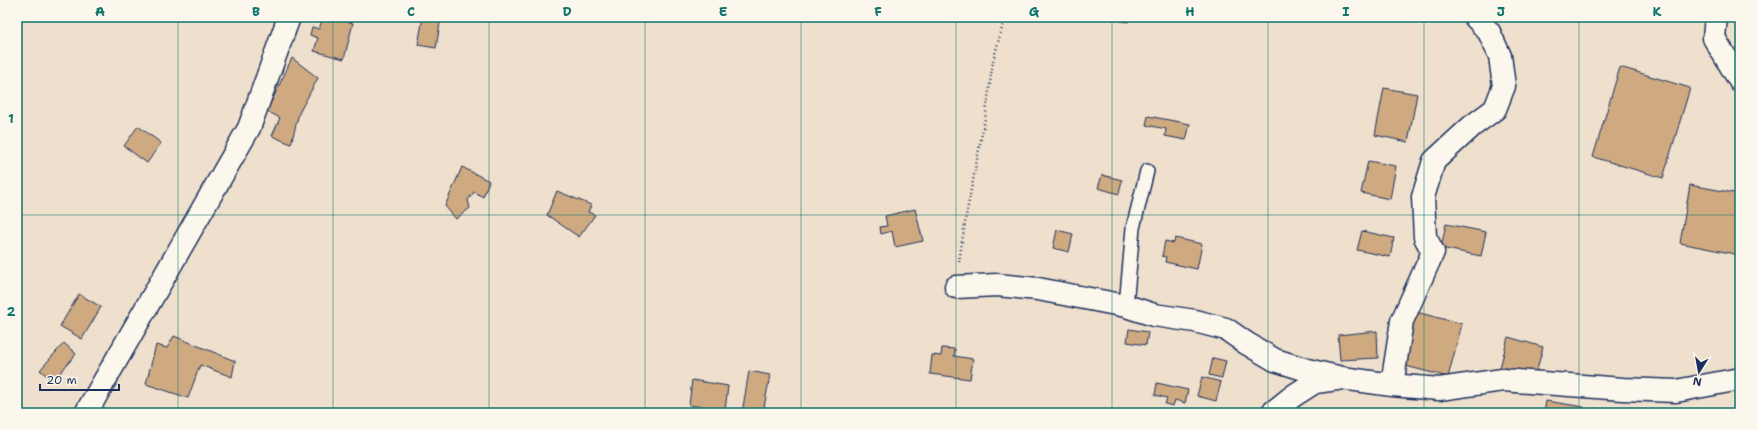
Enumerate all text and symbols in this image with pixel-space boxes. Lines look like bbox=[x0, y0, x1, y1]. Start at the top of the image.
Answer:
text: A bbox=[95, 3, 105, 20]
text: B bbox=[252, 3, 260, 20]
text: C bbox=[407, 3, 415, 20]
text: D bbox=[562, 3, 572, 20]
text: E bbox=[719, 3, 728, 20]
text: F bbox=[874, 3, 882, 20]
text: G bbox=[1029, 3, 1040, 20]
text: H bbox=[1185, 3, 1195, 20]
text: I bbox=[1342, 3, 1350, 20]
text: J bbox=[1497, 3, 1505, 20]
text: K bbox=[1653, 3, 1662, 20]
text: 1 bbox=[8, 110, 14, 127]
text: 2 bbox=[6, 303, 16, 320]
north arrow bbox=[1679, 352, 1719, 392]
scale bar bbox=[40, 366, 119, 392]
text: 20 m bbox=[46, 372, 77, 388]
text: N bbox=[1691, 373, 1703, 390]

